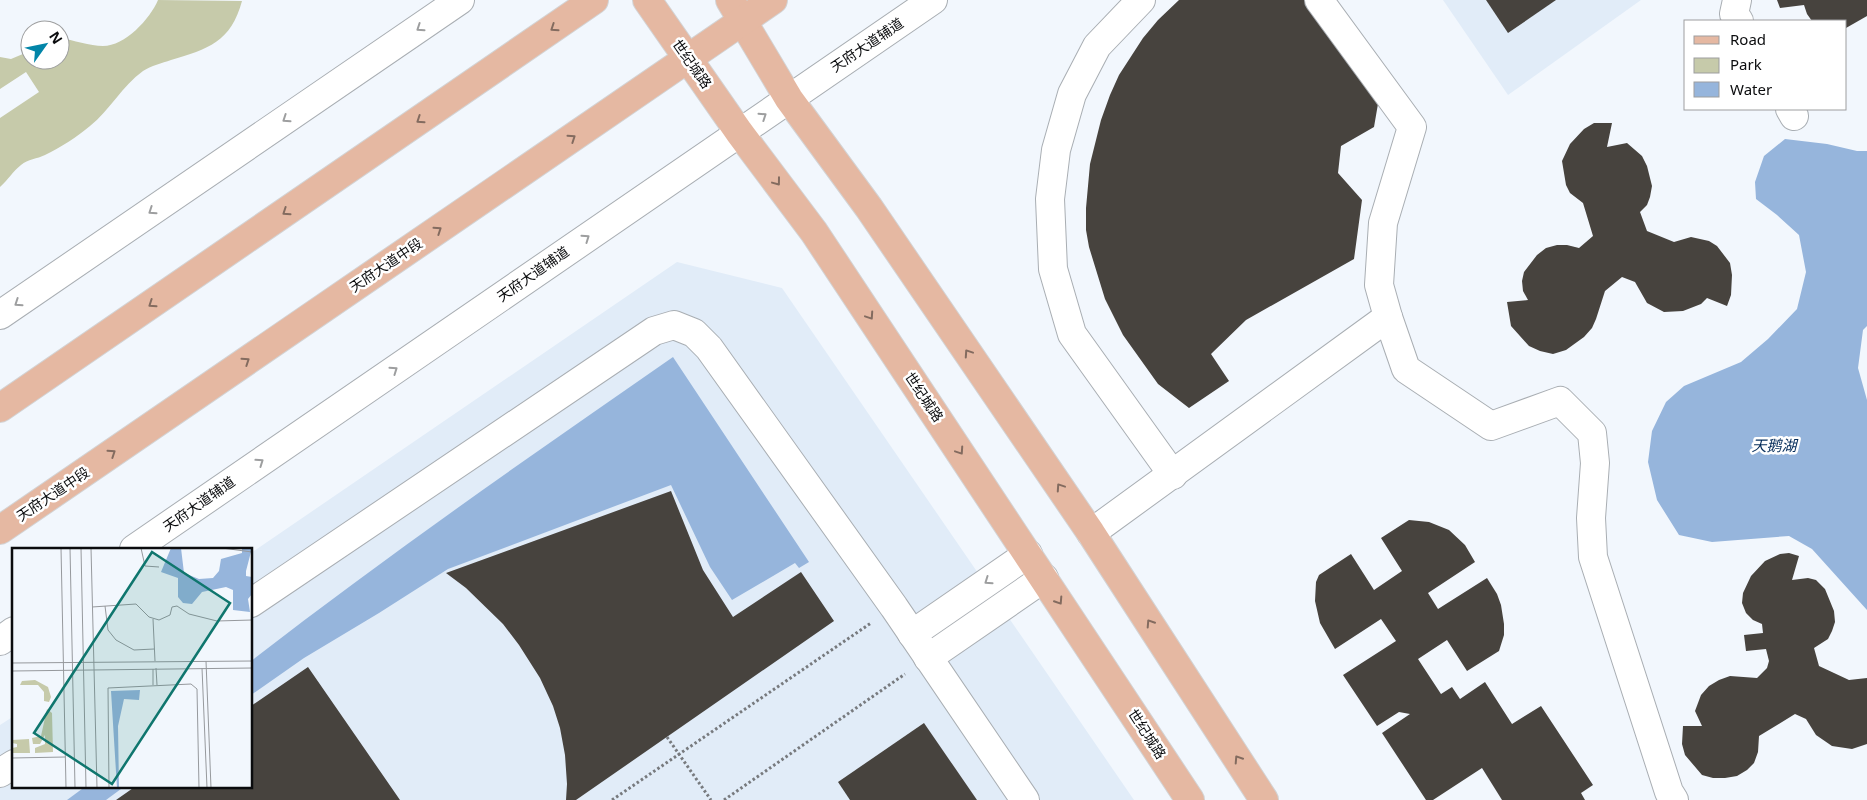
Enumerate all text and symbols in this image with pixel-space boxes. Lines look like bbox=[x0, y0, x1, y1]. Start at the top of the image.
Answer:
street label: 天府大道辅道 bbox=[827, 13, 907, 76]
north arrow bbox=[20, 20, 70, 70]
legend bbox=[1684, 20, 1847, 110]
one-way arrow bbox=[416, 21, 425, 31]
one-way arrow bbox=[550, 22, 560, 31]
text: N bbox=[45, 28, 67, 48]
text: Road bbox=[1730, 29, 1766, 49]
street label: 世纪城路 bbox=[669, 35, 716, 92]
text: Park bbox=[1730, 54, 1762, 74]
text: Water bbox=[1730, 79, 1772, 99]
one-way arrow bbox=[282, 113, 292, 122]
one-way arrow bbox=[757, 113, 767, 122]
one-way arrow bbox=[416, 114, 426, 123]
one-way arrow bbox=[566, 135, 576, 144]
one-way arrow bbox=[771, 176, 780, 186]
one-way arrow bbox=[148, 205, 157, 214]
one-way arrow bbox=[282, 206, 292, 215]
one-way arrow bbox=[432, 227, 442, 236]
street label: 天府大道中段 bbox=[346, 233, 426, 296]
one-way arrow bbox=[580, 235, 590, 244]
street label: 天府大道辅道 bbox=[493, 242, 573, 305]
one-way arrow bbox=[14, 297, 23, 306]
one-way arrow bbox=[148, 298, 158, 307]
one-way arrow bbox=[864, 310, 873, 319]
one-way arrow bbox=[965, 349, 974, 359]
one-way arrow bbox=[240, 358, 250, 367]
one-way arrow bbox=[388, 367, 398, 376]
street label: 世纪城路 bbox=[901, 368, 948, 425]
water label: 天鹅湖 bbox=[1751, 435, 1798, 455]
one-way arrow bbox=[953, 446, 963, 455]
one-way arrow bbox=[107, 450, 116, 459]
one-way arrow bbox=[255, 459, 264, 468]
street label: 天府大道中段 bbox=[13, 462, 93, 525]
street label: 天府大道辅道 bbox=[159, 472, 239, 535]
one-way arrow bbox=[1057, 483, 1066, 493]
inset map bbox=[12, 548, 252, 788]
one-way arrow bbox=[984, 575, 994, 584]
one-way arrow bbox=[1053, 595, 1062, 605]
one-way arrow bbox=[1146, 619, 1156, 628]
street label: 世纪城路 bbox=[1124, 705, 1171, 762]
one-way arrow bbox=[1235, 755, 1244, 765]

